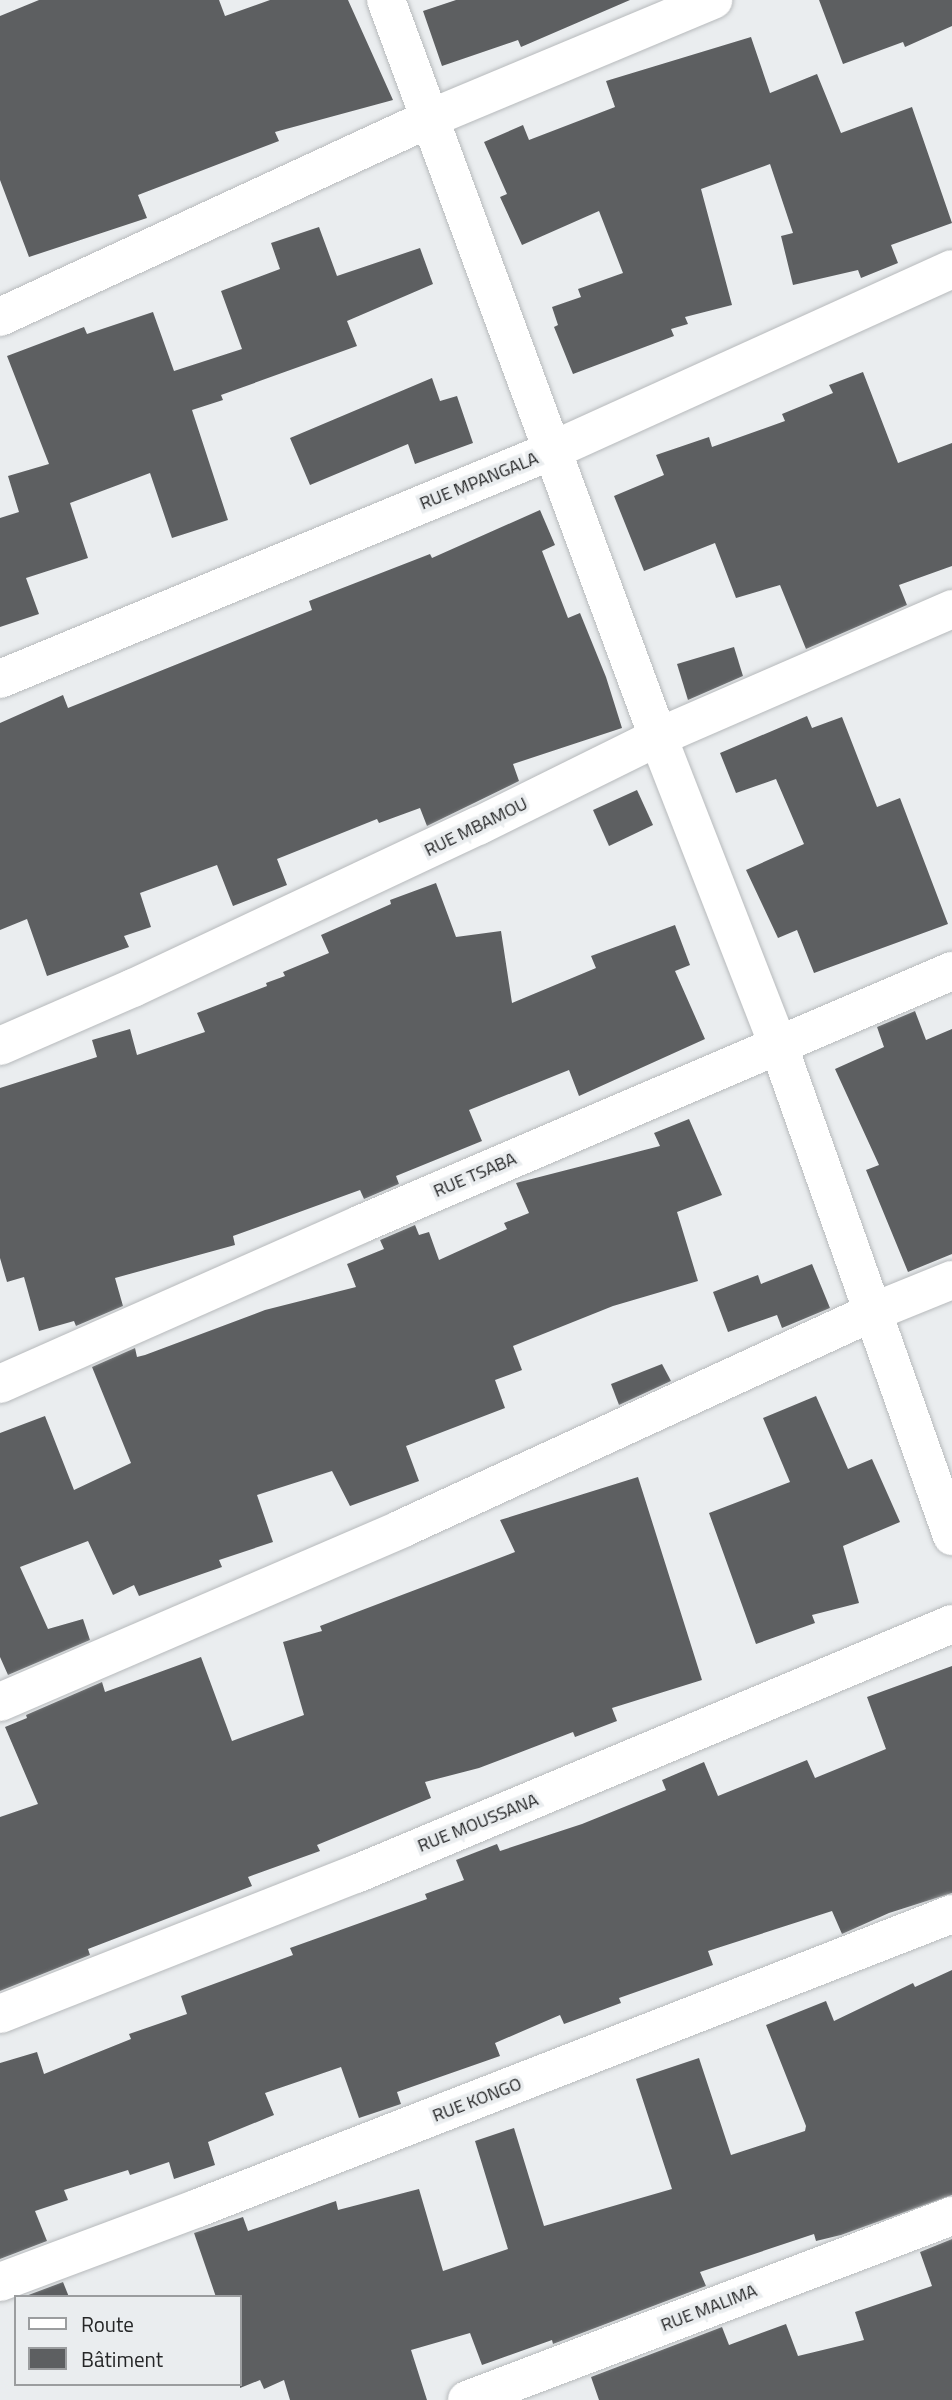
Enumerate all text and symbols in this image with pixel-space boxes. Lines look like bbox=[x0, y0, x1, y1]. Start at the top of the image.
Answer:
street label: RUE MPANGALA bbox=[417, 447, 541, 515]
street label: RUE MBAMOU bbox=[421, 793, 531, 861]
street label: RUE TSABA bbox=[430, 1148, 520, 1202]
street label: RUE MOUSSANA bbox=[415, 1789, 541, 1857]
street label: RUE KONGO bbox=[429, 2073, 525, 2127]
street label: RUE MALIMA bbox=[658, 2280, 760, 2336]
legend bbox=[14, 2295, 242, 2386]
text: Route bbox=[81, 2308, 134, 2340]
text: Bâtiment bbox=[81, 2343, 163, 2375]

